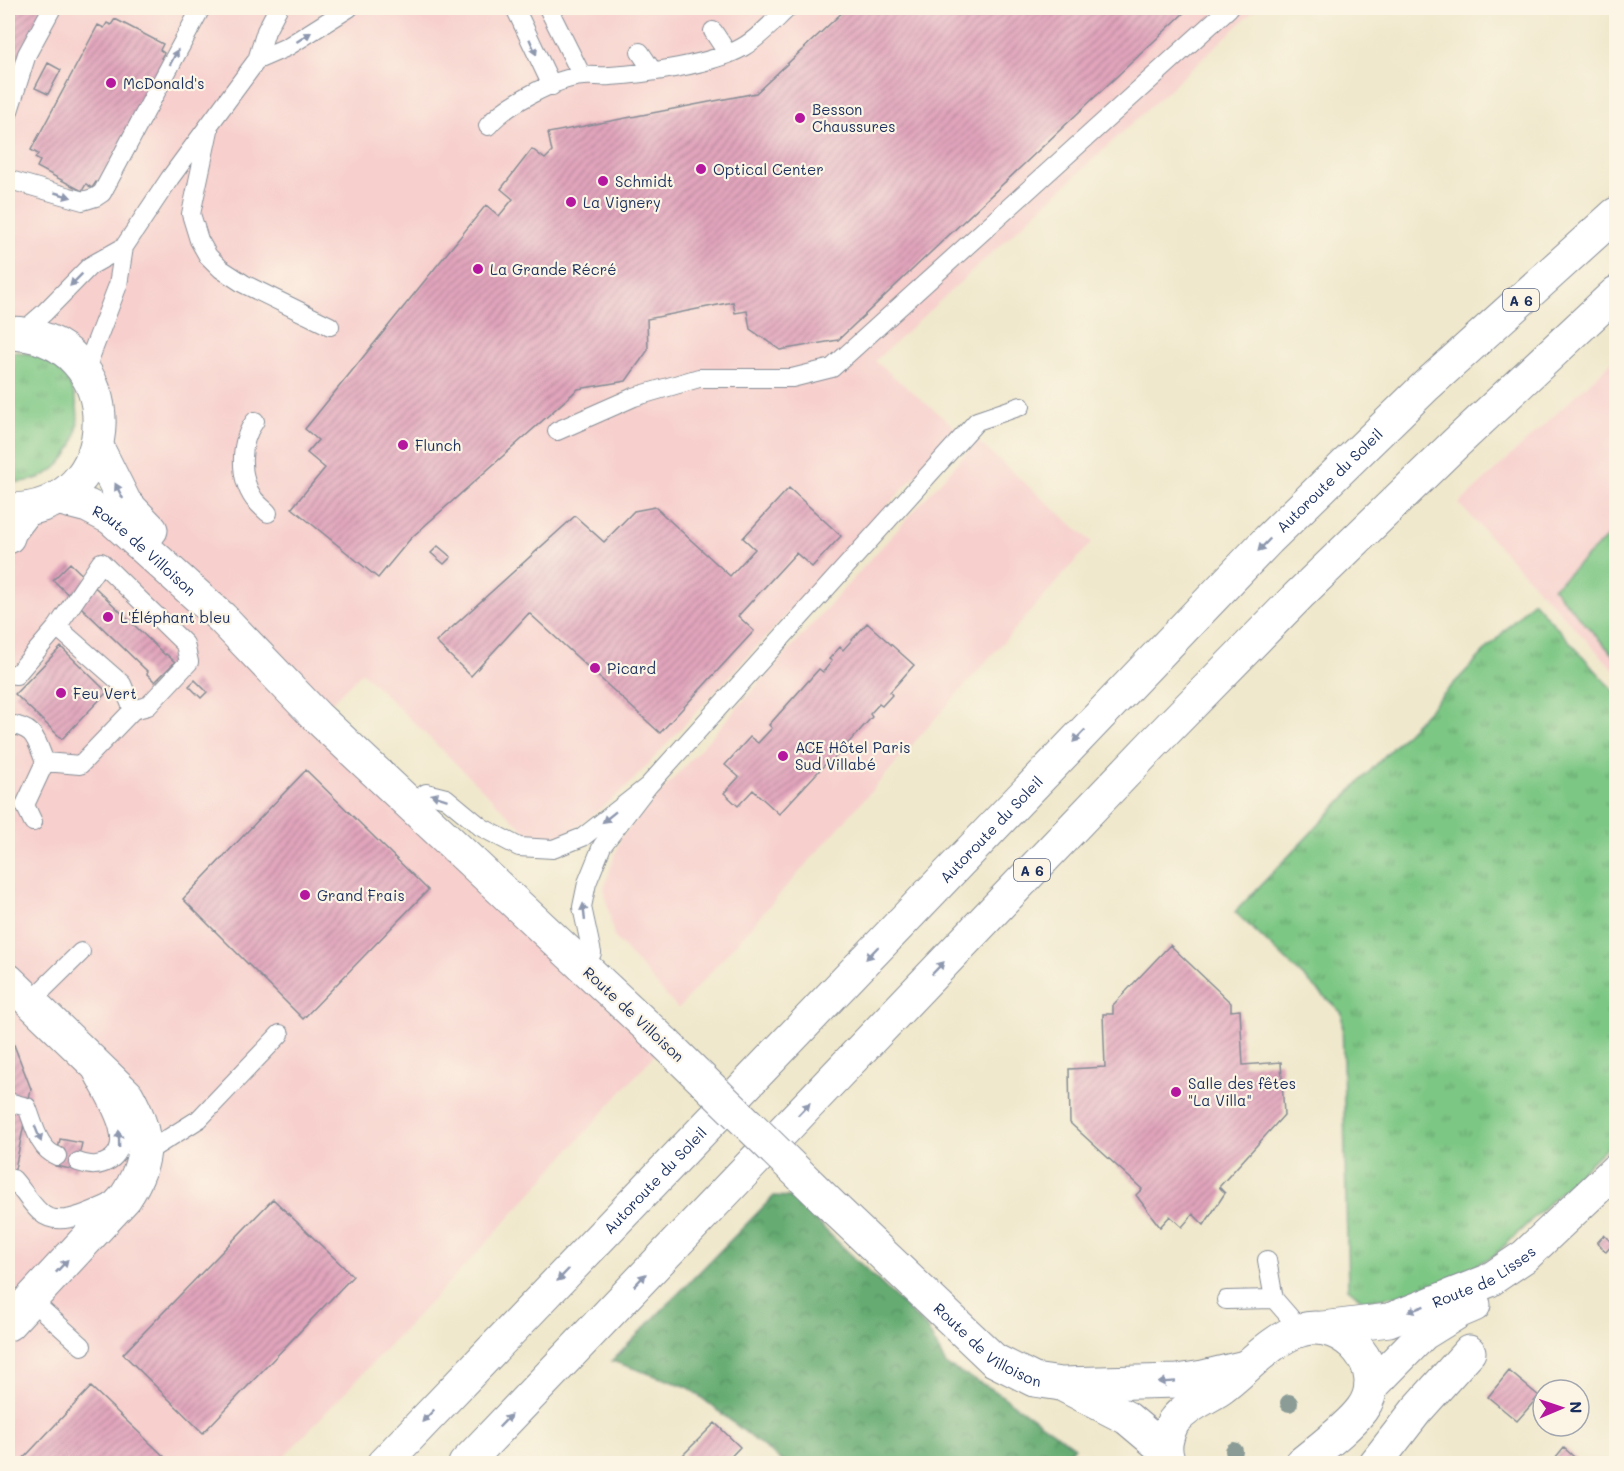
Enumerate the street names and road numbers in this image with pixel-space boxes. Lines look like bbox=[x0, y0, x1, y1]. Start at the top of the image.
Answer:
road number: A 6 bbox=[1503, 289, 1539, 311]
street label: Autoroute du Soleil bbox=[1272, 424, 1387, 537]
street label: Route de Villoison bbox=[89, 500, 201, 600]
street label: Autoroute du Soleil bbox=[935, 771, 1047, 887]
road number: A 6 bbox=[1014, 859, 1050, 881]
street label: Route de Villoison bbox=[579, 962, 689, 1066]
street label: Autoroute du Soleil bbox=[599, 1122, 711, 1238]
street label: Route de Lisses bbox=[1429, 1241, 1540, 1312]
street label: Route de Villoison bbox=[930, 1298, 1042, 1391]

